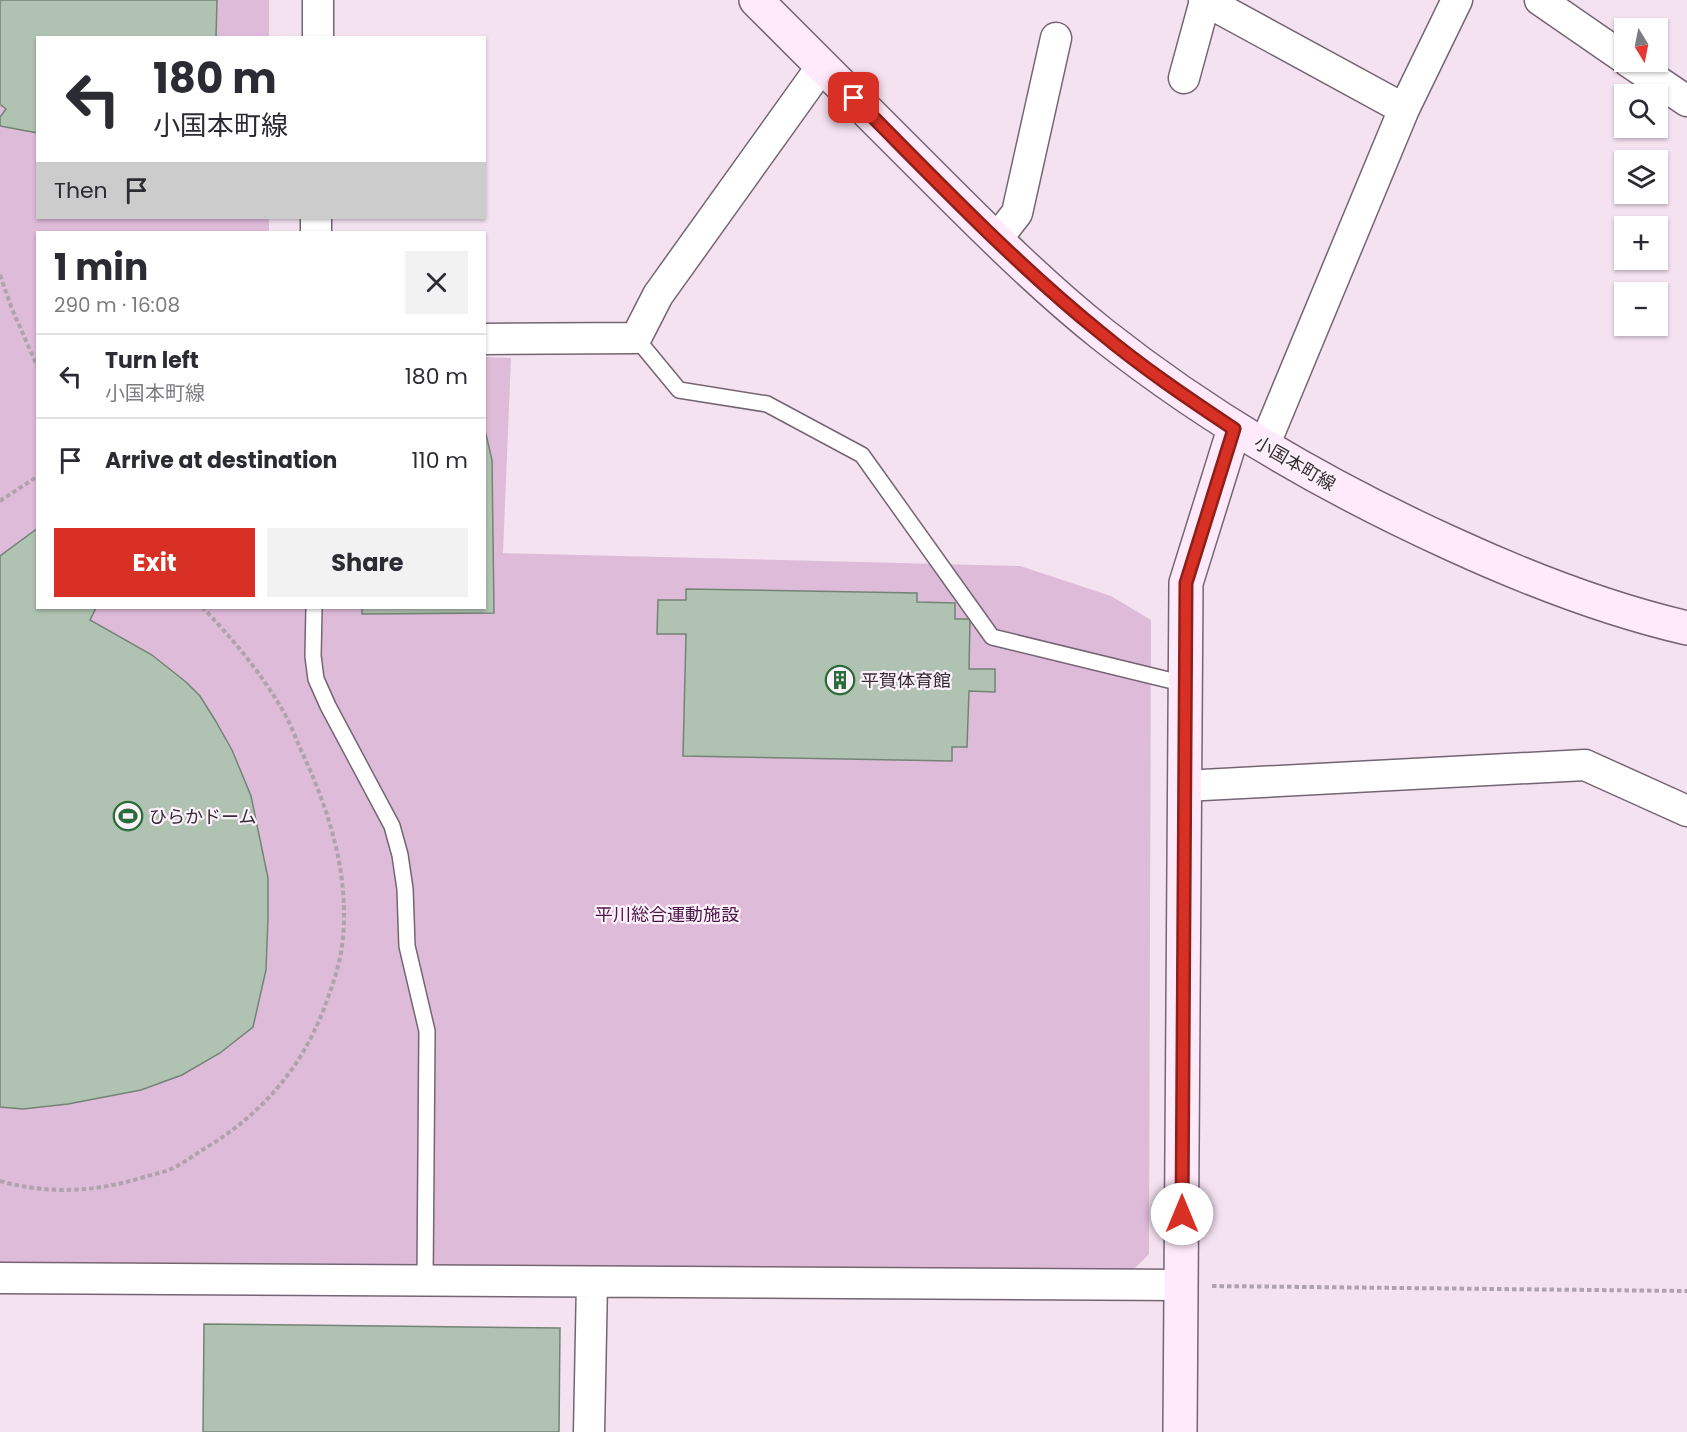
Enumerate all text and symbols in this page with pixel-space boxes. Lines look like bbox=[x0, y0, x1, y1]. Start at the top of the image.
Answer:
north arrow bbox=[1614, 18, 1668, 72]
map controls bbox=[1614, 18, 1668, 336]
text: 180 m bbox=[153, 49, 277, 108]
icon: left bbox=[54, 60, 132, 138]
pin bbox=[828, 72, 879, 123]
icon: arrive bbox=[837, 81, 870, 114]
button: search bbox=[1614, 84, 1668, 138]
text: 小国本町線 bbox=[153, 107, 288, 144]
button: layers bbox=[1614, 150, 1668, 204]
icon: arrive bbox=[120, 174, 153, 207]
text: Then bbox=[54, 175, 108, 206]
button: + bbox=[1614, 216, 1668, 270]
text: 1 min bbox=[54, 242, 148, 293]
button: close bbox=[405, 251, 468, 314]
button: − bbox=[1614, 282, 1668, 336]
text: 290 m · 16:08 bbox=[54, 291, 180, 319]
text: Turn left bbox=[105, 345, 199, 376]
icon: left bbox=[54, 360, 87, 393]
text: 180 m bbox=[405, 361, 468, 392]
text: 小国本町線 bbox=[105, 379, 205, 407]
street label: 小国本町線 bbox=[1250, 430, 1340, 496]
icon: arrive bbox=[54, 444, 87, 477]
text: Arrive at destination bbox=[105, 445, 337, 476]
text: 110 m bbox=[412, 445, 468, 476]
button: Exit bbox=[54, 528, 255, 597]
button: Share bbox=[267, 528, 468, 597]
building icon: 平賀体育館 bbox=[824, 664, 856, 696]
place label: 平賀体育館 bbox=[861, 668, 951, 693]
sports icon: ひらかドーム bbox=[112, 800, 144, 832]
place label: ひらかドーム bbox=[149, 804, 256, 829]
park label: 平川総合運動施設 bbox=[595, 902, 739, 927]
position arrow bbox=[1150, 1182, 1214, 1246]

